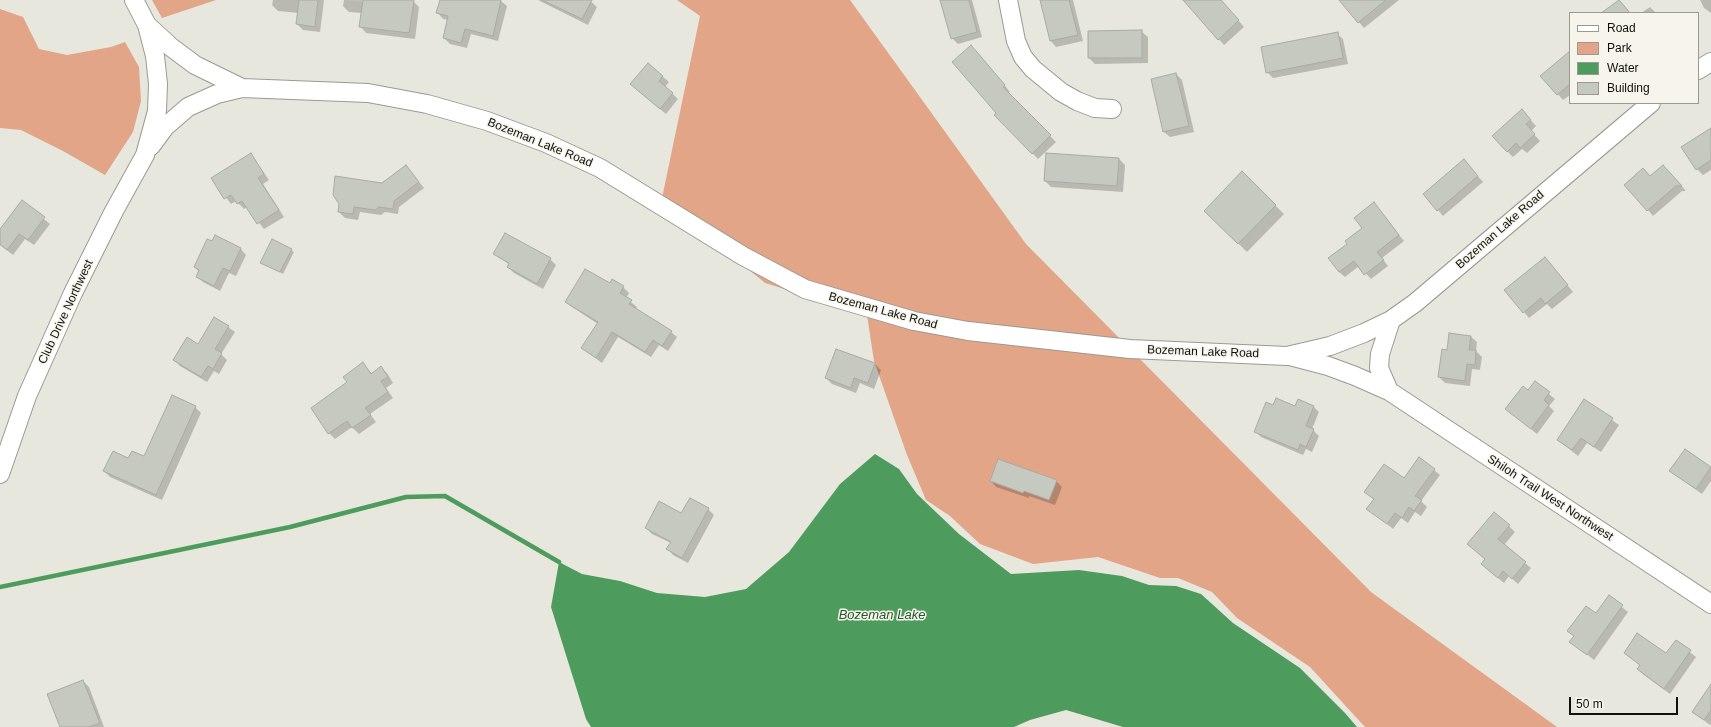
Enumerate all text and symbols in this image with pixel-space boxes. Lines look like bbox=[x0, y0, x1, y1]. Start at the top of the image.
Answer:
legend bbox=[1569, 12, 1699, 104]
text: Road bbox=[1607, 21, 1636, 35]
text: Park bbox=[1607, 41, 1632, 55]
text: Water bbox=[1607, 61, 1639, 75]
text: Building bbox=[1607, 81, 1650, 95]
street label: Bozeman Lake Road bbox=[485, 115, 595, 171]
street label: Bozeman Lake Road bbox=[1453, 188, 1547, 272]
street label: Club Drive Northwest bbox=[36, 258, 96, 366]
street label: Bozeman Lake Road bbox=[827, 290, 939, 332]
street label: Bozeman Lake Road bbox=[1147, 343, 1259, 361]
street label: Shiloh Trail West Northwest bbox=[1484, 452, 1616, 544]
water label: Bozeman Lake bbox=[839, 607, 925, 623]
scale bar bbox=[1571, 689, 1680, 715]
text: 50 m bbox=[1576, 697, 1603, 711]

